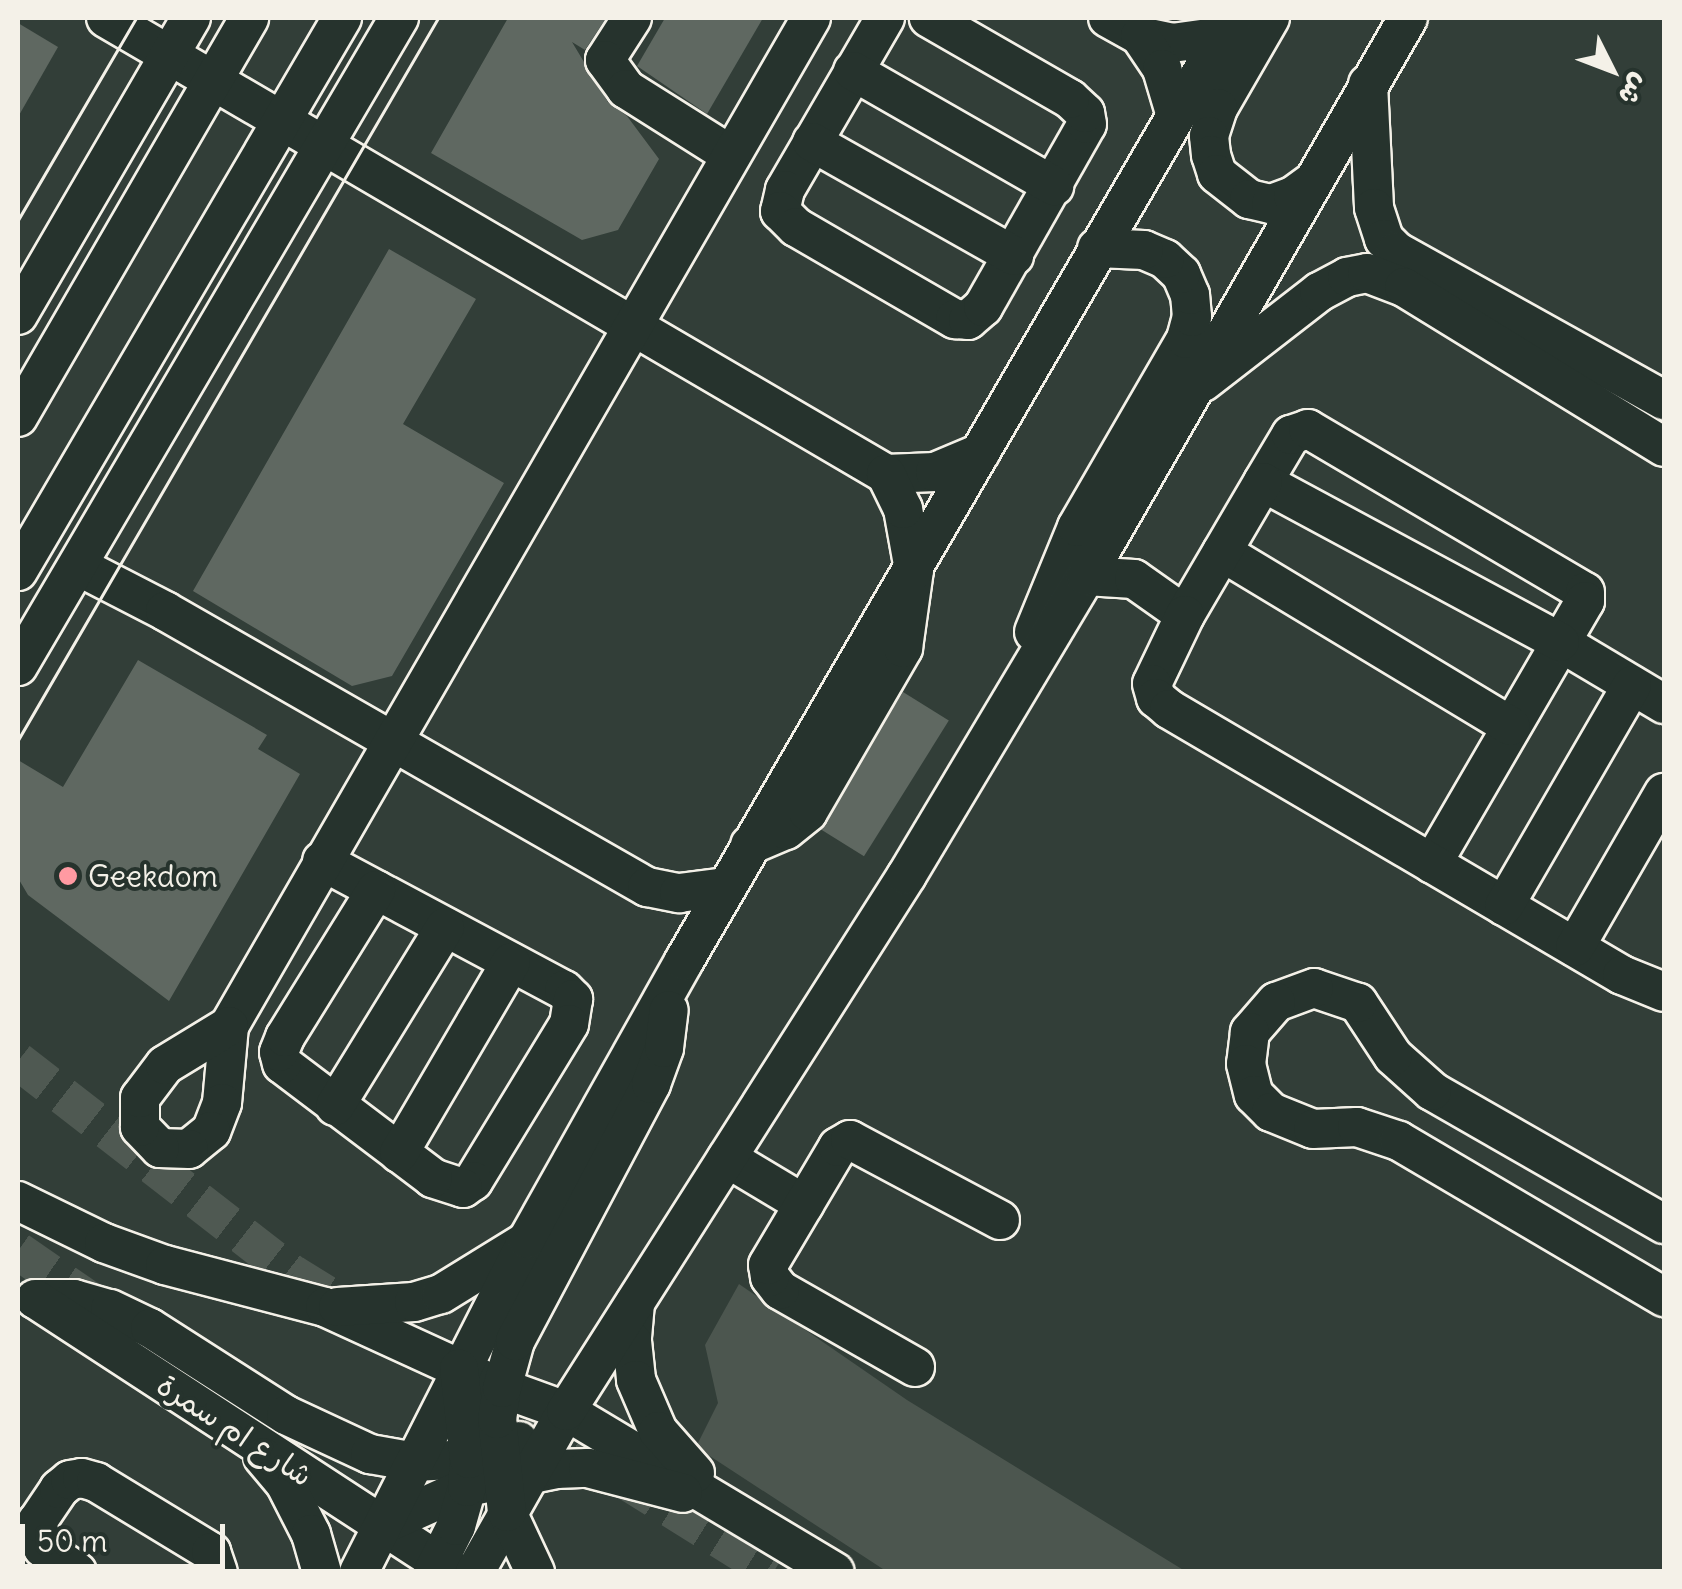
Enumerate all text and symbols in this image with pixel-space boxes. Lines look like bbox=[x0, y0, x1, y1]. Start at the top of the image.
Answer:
north arrow bbox=[1562, 20, 1662, 120]
text: ش bbox=[1611, 67, 1658, 114]
place label: Geekdom bbox=[88, 858, 218, 894]
marker: Geekdom bbox=[57, 865, 79, 887]
street label: شارع ام سمرة bbox=[151, 1366, 319, 1494]
scale bar bbox=[25, 1504, 230, 1566]
text: 50 m bbox=[37, 1522, 107, 1560]

